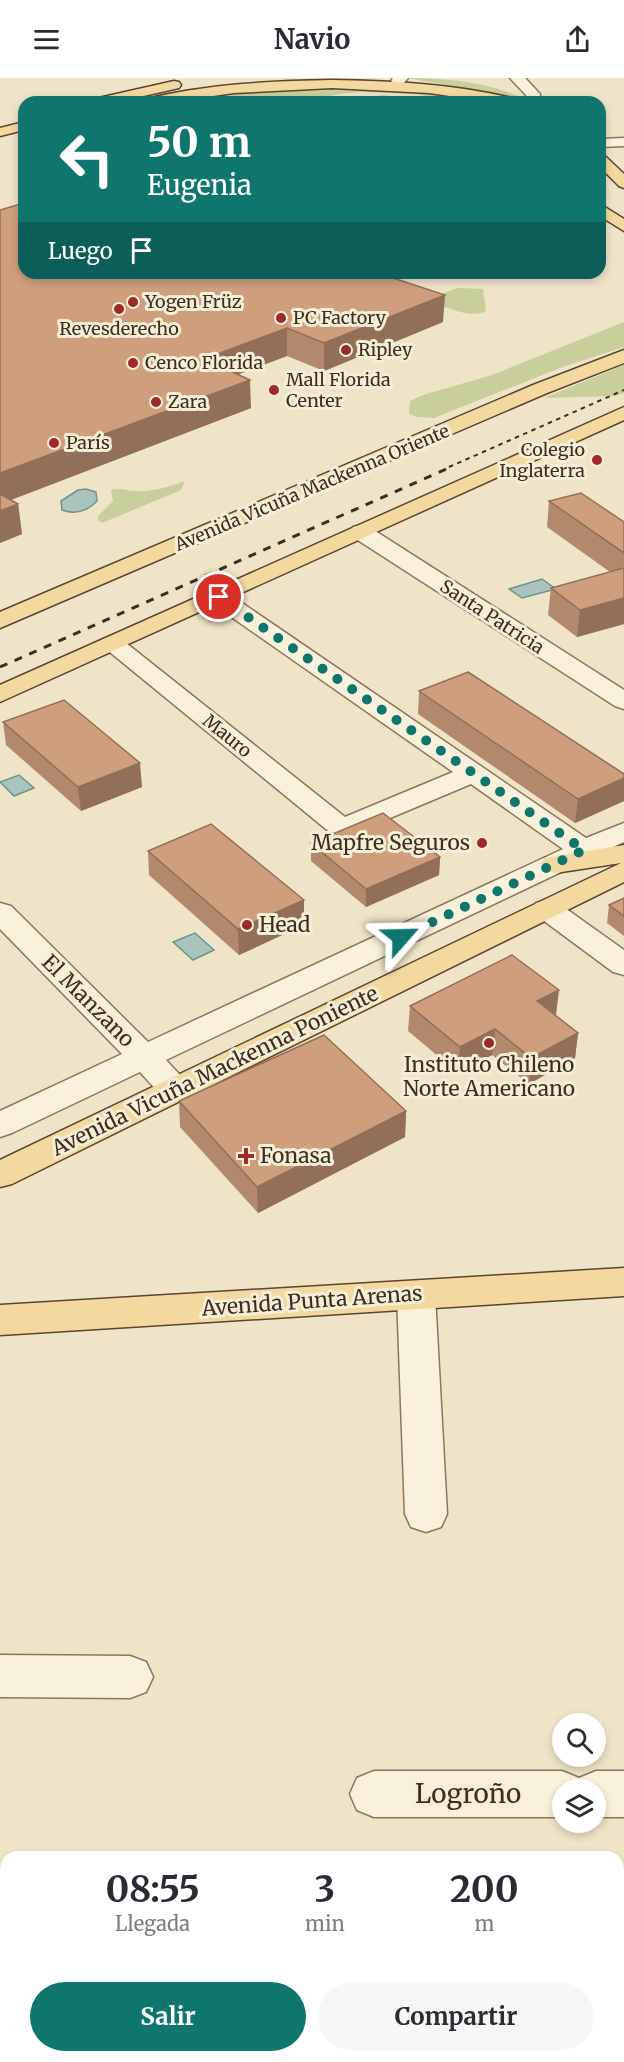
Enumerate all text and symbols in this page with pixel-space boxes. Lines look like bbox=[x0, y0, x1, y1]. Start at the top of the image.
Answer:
text: Navio bbox=[274, 22, 350, 56]
icon: menu bbox=[30, 23, 63, 56]
icon: share bbox=[561, 23, 594, 56]
text: 50 m bbox=[147, 116, 251, 168]
icon: left bbox=[48, 120, 126, 198]
text: Eugenia bbox=[147, 168, 252, 202]
icon: arrive bbox=[125, 234, 158, 267]
text: Luego bbox=[48, 237, 113, 265]
place label: Yogen Früz bbox=[144, 290, 242, 313]
marker: Yogen Früz bbox=[126, 295, 140, 309]
marker: Revesderecho bbox=[112, 302, 126, 316]
place label: PC Factory bbox=[293, 306, 386, 329]
marker: PC Factory bbox=[274, 311, 288, 325]
place label: Revesderecho bbox=[59, 317, 179, 340]
place label: Ripley bbox=[358, 338, 413, 361]
marker: Ripley bbox=[339, 343, 353, 357]
place label: Cenco Florida bbox=[145, 351, 263, 374]
marker: Cenco Florida bbox=[126, 356, 140, 370]
place label: Mall Florida Center bbox=[286, 368, 391, 412]
marker: Mall Florida Center bbox=[267, 383, 281, 397]
place label: Zara bbox=[168, 390, 207, 413]
marker: Zara bbox=[149, 395, 163, 409]
street label: Avenida Vicuña Mackenna Oriente bbox=[170, 419, 453, 556]
place label: París bbox=[66, 431, 110, 454]
marker: París bbox=[47, 436, 61, 450]
place label: Colegio Inglaterra bbox=[499, 438, 585, 482]
marker: Colegio Inglaterra bbox=[590, 453, 604, 467]
pin bbox=[193, 571, 244, 622]
street label: Santa Patricia bbox=[436, 574, 549, 659]
icon: arrive bbox=[202, 580, 235, 613]
street label: Mauro bbox=[198, 709, 257, 762]
place label: Mapfre Seguros bbox=[311, 829, 470, 856]
marker: Mapfre Seguros bbox=[475, 836, 489, 850]
position arrow bbox=[369, 905, 433, 969]
place label: Head bbox=[259, 911, 311, 938]
marker: Head bbox=[240, 918, 254, 932]
street label: El Manzano bbox=[36, 949, 140, 1053]
street label: Avenida Vicuña Mackenna Poniente bbox=[46, 980, 382, 1162]
marker: Instituto Chileno Norte Americano bbox=[482, 1036, 496, 1050]
place label: Instituto Chileno Norte Americano bbox=[403, 1051, 575, 1102]
place label: Fonasa bbox=[260, 1142, 332, 1169]
marker: Fonasa bbox=[237, 1147, 255, 1165]
street label: Avenida Punta Arenas bbox=[200, 1279, 423, 1322]
map controls bbox=[552, 1713, 606, 1833]
button: search bbox=[552, 1713, 606, 1767]
street label: Logroño bbox=[415, 1777, 521, 1810]
button: layers bbox=[552, 1779, 606, 1833]
text: 08:55 bbox=[105, 1867, 200, 1912]
text: 3 bbox=[315, 1867, 335, 1912]
text: 200 bbox=[450, 1867, 519, 1912]
text: Llegada bbox=[115, 1911, 190, 1936]
text: min bbox=[305, 1911, 345, 1936]
text: m bbox=[474, 1911, 494, 1936]
button: Salir bbox=[30, 1982, 306, 2051]
button: Compartir bbox=[318, 1982, 594, 2051]

